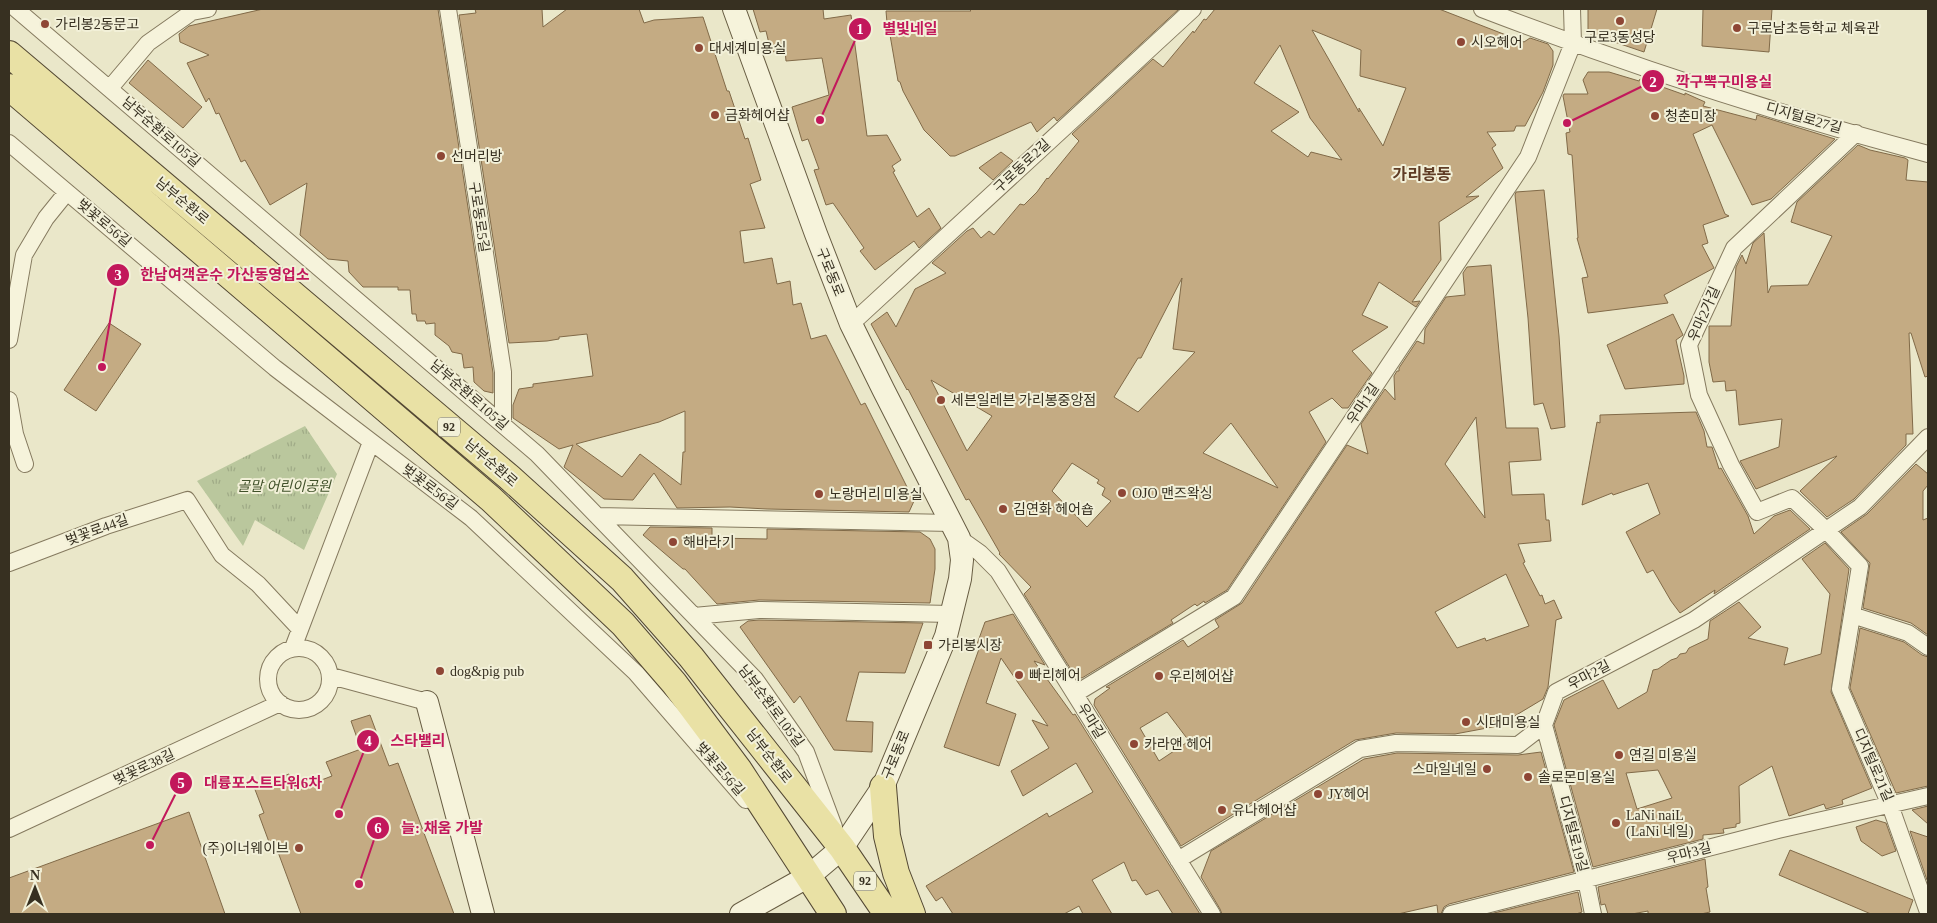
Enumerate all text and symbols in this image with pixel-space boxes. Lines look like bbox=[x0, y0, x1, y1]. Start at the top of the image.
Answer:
callout: 별빛네일 bbox=[847, 14, 947, 44]
marker: 구로3동성당 bbox=[1614, 15, 1626, 27]
place label: 가리봉2동문고 bbox=[55, 17, 139, 32]
marker: 가리봉2동문고 bbox=[39, 18, 51, 30]
place label: 구로남초등학교 체육관 bbox=[1747, 20, 1879, 36]
text: 1 bbox=[856, 21, 864, 37]
text: 별빛네일 bbox=[882, 21, 938, 37]
marker: 구로남초등학교 체육관 bbox=[1731, 22, 1743, 34]
place label: 구로3동성당 bbox=[1584, 30, 1656, 45]
place label: 시오헤어 bbox=[1471, 35, 1523, 50]
marker: 시오헤어 bbox=[1455, 36, 1467, 48]
place label: 대세계미용실 bbox=[709, 41, 786, 56]
marker: 대세계미용실 bbox=[693, 42, 705, 54]
callout: 깍구뽁구미용실 bbox=[1641, 66, 1782, 96]
text: 2 bbox=[1649, 74, 1657, 90]
text: 깍구뽁구미용실 bbox=[1676, 74, 1772, 90]
street label: 남부순환로105길 bbox=[119, 93, 204, 170]
street label: 디지털로27길 bbox=[1764, 100, 1844, 136]
place label: 금화헤어샵 bbox=[725, 108, 790, 123]
marker: 금화헤어샵 bbox=[709, 109, 721, 121]
place label: 청춘미장 bbox=[1665, 109, 1717, 124]
marker: 청춘미장 bbox=[1649, 110, 1661, 122]
street label: 구로동로2길 bbox=[991, 136, 1053, 196]
place label: 선머리방 bbox=[451, 149, 503, 164]
marker: 선머리방 bbox=[435, 150, 447, 162]
district label: 가리봉동 bbox=[1393, 166, 1451, 183]
street label: 남부순환로 bbox=[153, 174, 212, 228]
street label: 구로동로5길 bbox=[466, 181, 492, 253]
street label: 벚꽃로56길 bbox=[74, 196, 134, 250]
street label: 구로동로 bbox=[813, 245, 847, 299]
callout: 한남여객운수 가산동영업소 bbox=[105, 260, 320, 290]
text: 3 bbox=[114, 267, 122, 283]
text: 한남여객운수 가산동영업소 bbox=[140, 267, 310, 283]
street label: 우마2가길 bbox=[1685, 284, 1723, 344]
street label: 남부순환로105길 bbox=[427, 356, 512, 433]
street label: 우마1길 bbox=[1344, 381, 1382, 427]
place label: 세븐일레븐 가리봉중앙점 bbox=[951, 393, 1096, 408]
marker: 세븐일레븐 가리봉중앙점 bbox=[935, 394, 947, 406]
road number: 92 bbox=[438, 418, 460, 437]
street label: 남부순환로 bbox=[462, 435, 521, 490]
street label: 벚꽃로56길 bbox=[399, 461, 461, 513]
park label: 골말 어린이공원 bbox=[237, 479, 332, 494]
place label: OJO 맨즈왁싱 bbox=[1132, 486, 1213, 501]
place label: 노랑머리 미용실 bbox=[829, 487, 923, 502]
marker: OJO 맨즈왁싱 bbox=[1116, 487, 1128, 499]
marker: 노랑머리 미용실 bbox=[813, 488, 825, 500]
place label: 김연화 헤어숍 bbox=[1013, 502, 1094, 517]
marker: 김연화 헤어숍 bbox=[997, 503, 1009, 515]
street label: 벚꽃로44길 bbox=[64, 512, 130, 548]
place label: 해바라기 bbox=[683, 535, 735, 550]
marker: 해바라기 bbox=[667, 536, 679, 548]
place label: 가리봉시장 bbox=[938, 638, 1003, 653]
marker: 가리봉시장 bbox=[922, 639, 934, 651]
street label: 우마2길 bbox=[1565, 658, 1613, 692]
street label: 남부순환로105길 bbox=[735, 662, 807, 750]
place label: dog&pig pub bbox=[450, 664, 524, 679]
marker: dog&pig pub bbox=[434, 665, 446, 677]
place label: 빠리헤어 bbox=[1029, 668, 1081, 683]
marker: 빠리헤어 bbox=[1013, 669, 1025, 681]
place label: 우리헤어샵 bbox=[1169, 669, 1234, 684]
marker: 우리헤어샵 bbox=[1153, 670, 1165, 682]
street label: 우마길 bbox=[1074, 701, 1108, 741]
place label: 시대미용실 bbox=[1476, 715, 1540, 730]
marker: 시대미용실 bbox=[1460, 716, 1472, 728]
street label: 남부순환로 bbox=[743, 725, 796, 786]
callout: 스타밸리 bbox=[355, 726, 455, 756]
street label: 디지털로21길 bbox=[1850, 726, 1896, 804]
street label: 구로동로 bbox=[879, 728, 913, 782]
text: 4 bbox=[364, 733, 372, 749]
text: 스타밸리 bbox=[390, 733, 446, 749]
place label: 카라앤 헤어 bbox=[1144, 737, 1212, 752]
marker: 카라앤 헤어 bbox=[1128, 738, 1140, 750]
street label: 벚꽃로56길 bbox=[693, 739, 747, 799]
street label: 벚꽃로38길 bbox=[111, 746, 177, 788]
place label: 연길 미용실 bbox=[1629, 748, 1697, 763]
marker: 연길 미용실 bbox=[1613, 749, 1625, 761]
place label: 스마일네일 bbox=[1413, 762, 1477, 777]
marker: 스마일네일 bbox=[1481, 763, 1493, 775]
callout: 대륭포스트타워6차 bbox=[169, 768, 331, 798]
place label: 솔로몬미용실 bbox=[1538, 770, 1615, 785]
marker: 솔로몬미용실 bbox=[1522, 771, 1534, 783]
text: 5 bbox=[177, 775, 185, 791]
text: 대륭포스트타워6차 bbox=[204, 775, 322, 791]
place label: JY헤어 bbox=[1328, 787, 1369, 802]
marker: JY헤어 bbox=[1312, 788, 1324, 800]
street label: 디지털로19길 bbox=[1556, 794, 1590, 874]
place label: 유나헤어샵 bbox=[1232, 803, 1297, 818]
marker: 유나헤어샵 bbox=[1216, 804, 1228, 816]
place label: LaNi naiL (LaNi 네일) bbox=[1626, 808, 1694, 840]
callout: 늘: 채움 가발 bbox=[366, 813, 492, 843]
marker: LaNi naiL (LaNi 네일) bbox=[1610, 817, 1622, 829]
text: 6 bbox=[374, 820, 382, 836]
text: 늘: 채움 가발 bbox=[401, 820, 483, 836]
street label: 우마3길 bbox=[1665, 840, 1713, 866]
place label: (주)이너웨이브 bbox=[202, 841, 289, 857]
marker: (주)이너웨이브 bbox=[293, 842, 305, 854]
north arrow bbox=[10, 863, 60, 913]
text: N bbox=[30, 868, 40, 883]
road number: 92 bbox=[854, 871, 876, 890]

